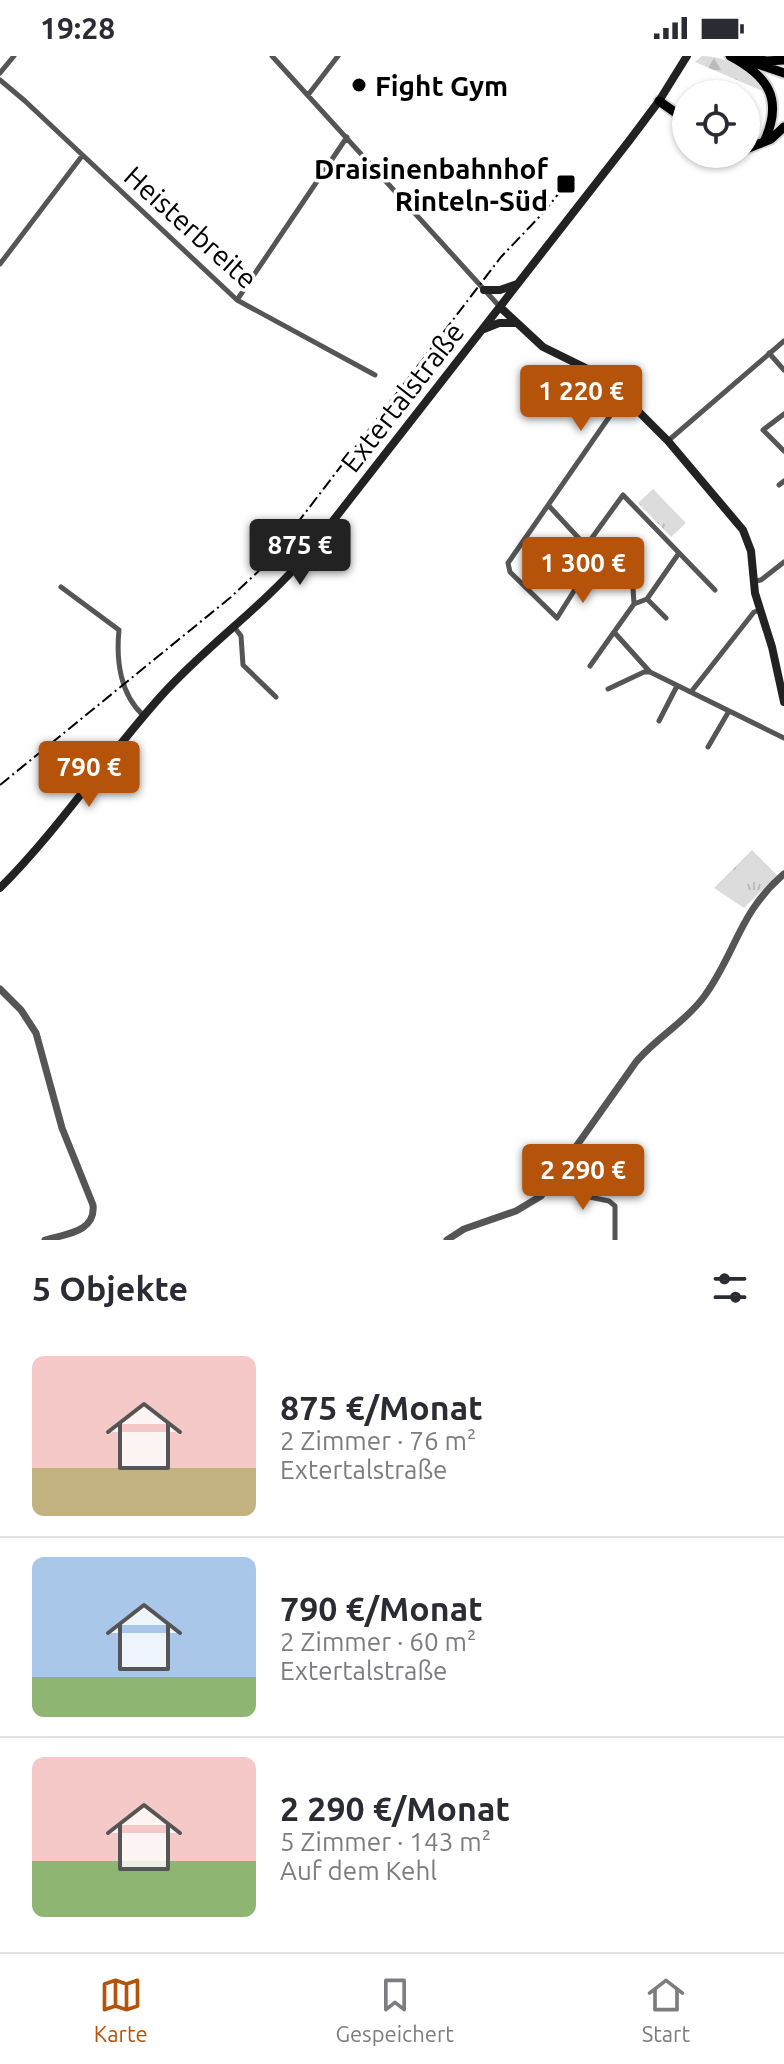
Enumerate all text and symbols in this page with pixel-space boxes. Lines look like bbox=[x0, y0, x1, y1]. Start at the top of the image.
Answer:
text: 19:28 bbox=[40, 11, 115, 45]
place label: Fight Gym bbox=[375, 70, 508, 101]
marker: Fight Gym bbox=[350, 76, 368, 94]
map controls bbox=[672, 80, 760, 168]
button: locate bbox=[672, 80, 760, 168]
place label: Draisinenbahnhof Rinteln-Süd bbox=[314, 153, 548, 216]
street label: Heisterbreite bbox=[119, 160, 263, 294]
marker: Draisinenbahnhof Rinteln-Süd bbox=[555, 173, 577, 195]
street label: Extertalstraße bbox=[334, 316, 470, 478]
pin: 1 220 € bbox=[507, 365, 655, 433]
text: 1 220 € bbox=[538, 376, 624, 405]
pin: 875 € bbox=[244, 519, 356, 587]
text: 875 € bbox=[268, 530, 332, 559]
pin: 1 300 € bbox=[509, 537, 657, 605]
text: 1 300 € bbox=[540, 548, 626, 577]
pin: 790 € bbox=[33, 741, 145, 809]
text: 790 € bbox=[57, 752, 121, 781]
pin: 2 290 € bbox=[509, 1144, 657, 1212]
text: 2 290 € bbox=[540, 1155, 626, 1184]
icon: filters bbox=[708, 1266, 752, 1310]
text: 5 Objekte bbox=[32, 1269, 188, 1307]
icon: home bbox=[96, 1388, 192, 1484]
text: 875 €/Monat bbox=[280, 1388, 483, 1426]
text: 2 Zimmer · 76 m² bbox=[280, 1426, 476, 1455]
text: Extertalstraße bbox=[280, 1455, 447, 1484]
icon: home bbox=[96, 1589, 192, 1685]
text: 790 €/Monat bbox=[280, 1589, 483, 1627]
text: 2 Zimmer · 60 m² bbox=[280, 1627, 476, 1656]
text: Extertalstraße bbox=[280, 1656, 447, 1685]
icon: home bbox=[96, 1789, 192, 1885]
text: 2 290 €/Monat bbox=[280, 1789, 510, 1827]
text: 5 Zimmer · 143 m² bbox=[280, 1827, 491, 1856]
text: Auf dem Kehl bbox=[280, 1856, 437, 1885]
tab: Karte bbox=[94, 1973, 148, 2046]
tab: Gespeichert bbox=[335, 1973, 454, 2046]
tab: Start bbox=[642, 1973, 690, 2046]

